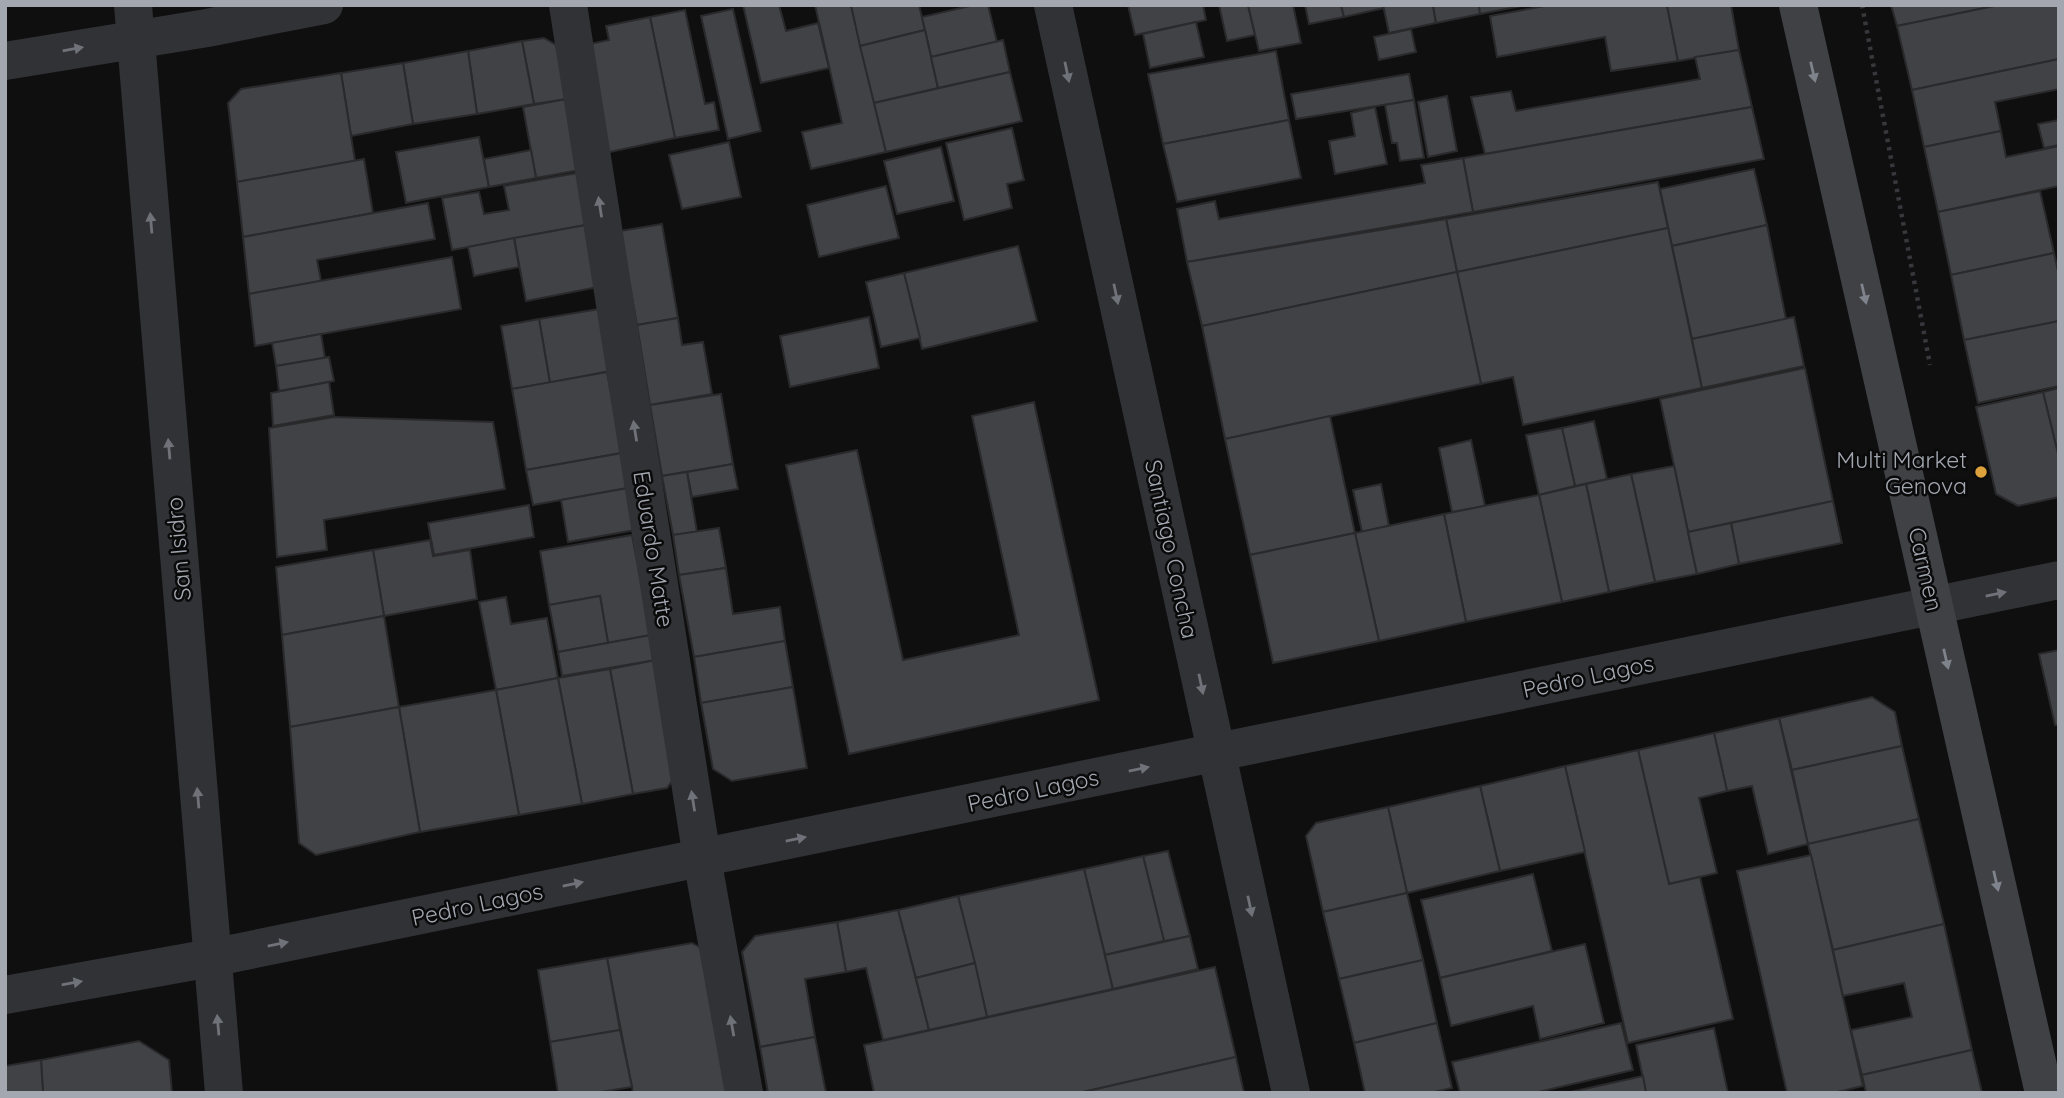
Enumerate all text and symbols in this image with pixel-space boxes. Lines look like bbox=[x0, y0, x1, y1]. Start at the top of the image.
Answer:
one-way arrow bbox=[62, 44, 84, 55]
one-way arrow bbox=[1062, 61, 1073, 83]
one-way arrow bbox=[1808, 61, 1819, 83]
one-way arrow bbox=[594, 195, 605, 217]
one-way arrow bbox=[145, 211, 156, 233]
one-way arrow bbox=[1111, 283, 1122, 305]
one-way arrow bbox=[1858, 283, 1869, 305]
one-way arrow bbox=[629, 420, 640, 442]
one-way arrow bbox=[163, 438, 174, 460]
place label: Multi Market Genova bbox=[1836, 445, 1967, 500]
street label: Santiago Concha bbox=[1139, 457, 1205, 641]
marker: Multi Market Genova bbox=[1973, 464, 1989, 480]
street label: Eduardo Matte bbox=[627, 469, 681, 629]
street label: San Isidro bbox=[159, 496, 197, 602]
street label: Carmen bbox=[1902, 524, 1950, 614]
one-way arrow bbox=[1985, 588, 2007, 599]
street label: Pedro Lagos bbox=[1520, 648, 1656, 704]
one-way arrow bbox=[1941, 648, 1952, 670]
one-way arrow bbox=[1196, 673, 1207, 695]
street label: Pedro Lagos bbox=[965, 762, 1101, 818]
one-way arrow bbox=[1128, 763, 1150, 774]
one-way arrow bbox=[192, 787, 203, 809]
one-way arrow bbox=[687, 790, 698, 812]
one-way arrow bbox=[785, 833, 807, 844]
one-way arrow bbox=[1991, 870, 2002, 892]
street label: Pedro Lagos bbox=[409, 876, 545, 932]
one-way arrow bbox=[562, 879, 584, 890]
one-way arrow bbox=[1245, 895, 1256, 917]
one-way arrow bbox=[267, 939, 289, 950]
one-way arrow bbox=[62, 978, 84, 989]
one-way arrow bbox=[212, 1014, 223, 1036]
one-way arrow bbox=[726, 1014, 737, 1036]

